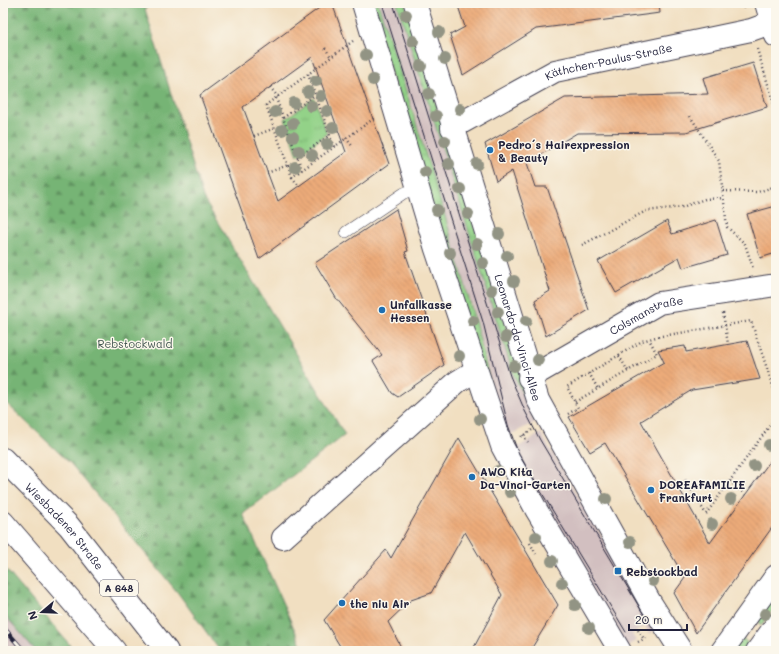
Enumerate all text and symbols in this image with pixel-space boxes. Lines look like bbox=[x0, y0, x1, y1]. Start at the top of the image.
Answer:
street label: Käthchen-Paulus-Straße bbox=[542, 39, 674, 83]
place label: Pedro´s Hairexpression & Beauty bbox=[498, 137, 630, 165]
marker: Pedro´s Hairexpression & Beauty bbox=[485, 145, 495, 155]
street label: Leonardo-da-Vinci-Allee bbox=[492, 272, 545, 403]
street label: Colsmanstraße bbox=[606, 292, 684, 338]
place label: Unfallkasse Hessen bbox=[390, 297, 452, 325]
marker: Unfallkasse Hessen bbox=[377, 305, 387, 315]
park label: Rebstockwald bbox=[97, 336, 173, 351]
place label: AWO Kita Da-Vinci-Garten bbox=[480, 464, 570, 492]
marker: AWO Kita Da-Vinci-Garten bbox=[467, 472, 477, 482]
place label: DOREAFAMILIE Frankfurt bbox=[659, 477, 745, 505]
street label: Wiesbadener Straße bbox=[22, 479, 108, 572]
marker: DOREAFAMILIE Frankfurt bbox=[646, 485, 656, 495]
place label: Rebstockbad bbox=[626, 564, 698, 579]
marker: Rebstockbad bbox=[613, 566, 623, 576]
road number: A 648 bbox=[100, 580, 138, 596]
north arrow bbox=[22, 592, 62, 632]
place label: the niu Air bbox=[350, 596, 409, 611]
marker: the niu Air bbox=[337, 598, 347, 608]
scale bar bbox=[629, 606, 687, 632]
text: N bbox=[24, 609, 41, 622]
text: 20 m bbox=[635, 611, 663, 627]

